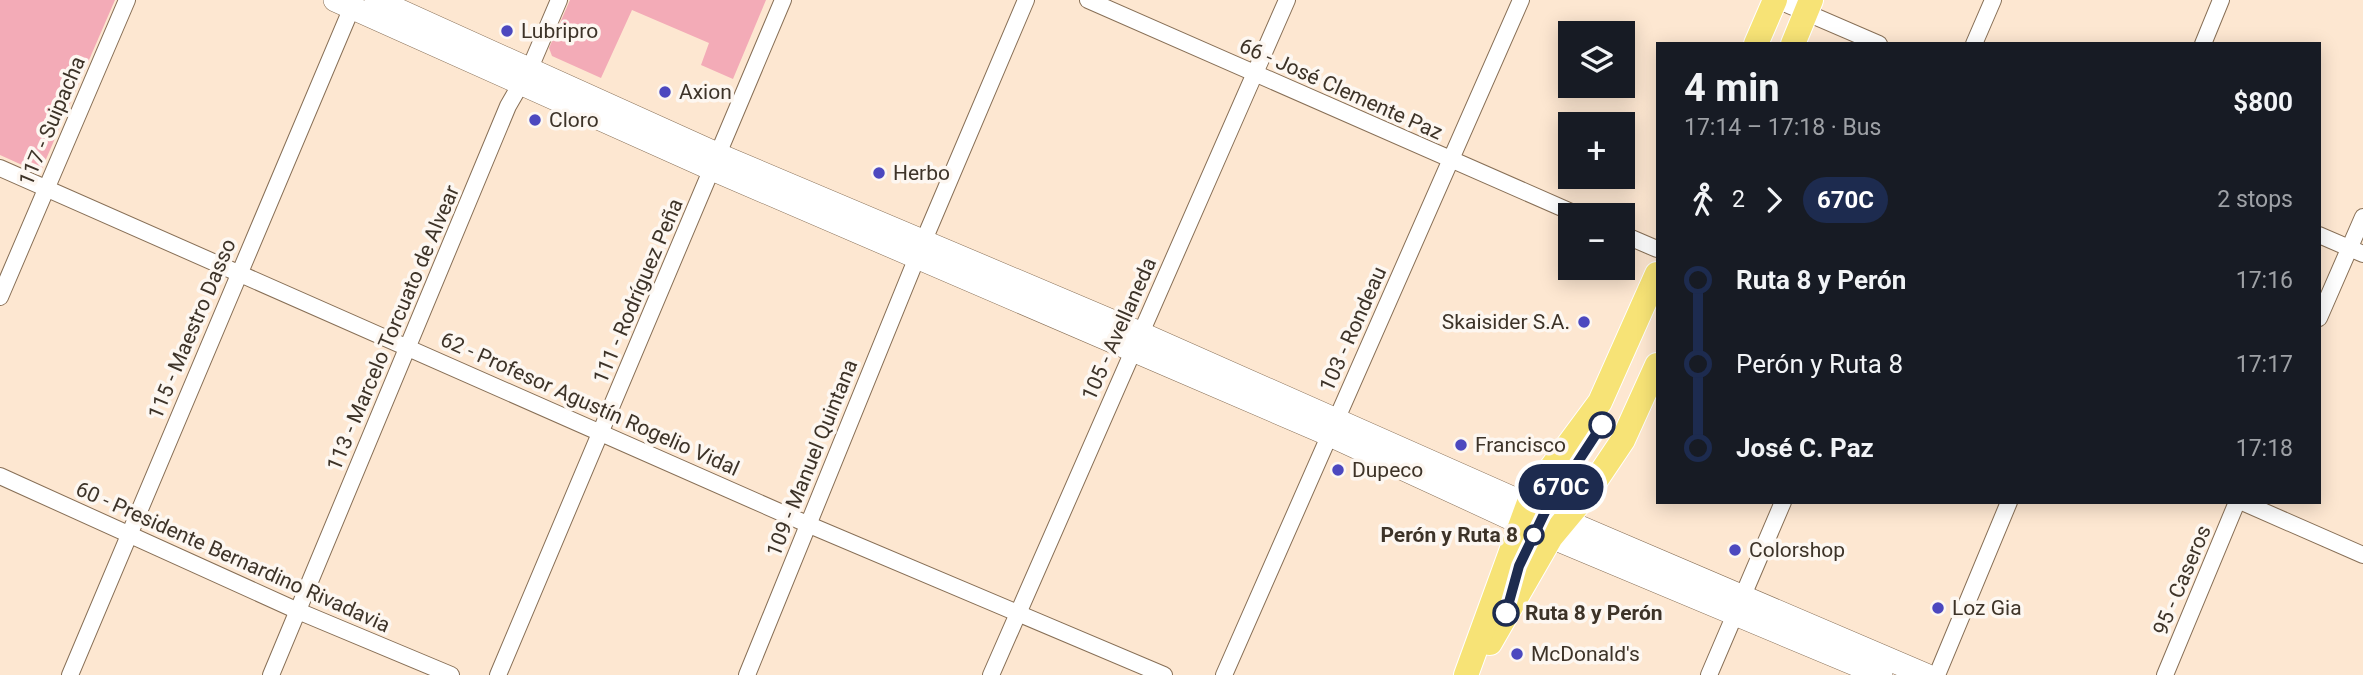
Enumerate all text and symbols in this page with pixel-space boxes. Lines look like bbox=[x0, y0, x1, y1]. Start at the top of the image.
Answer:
place label: Lubripro bbox=[521, 19, 598, 43]
map controls bbox=[1558, 21, 1635, 280]
button: layers bbox=[1558, 21, 1635, 98]
marker: Lubripro bbox=[499, 23, 515, 39]
street label: 66 - José Clemente Paz bbox=[1236, 33, 1446, 145]
street label: 117 - Suipacha bbox=[14, 53, 90, 189]
text: 4 min bbox=[1684, 66, 1780, 110]
place label: Axion bbox=[679, 80, 732, 104]
marker: Axion bbox=[657, 84, 673, 100]
text: $800 bbox=[2233, 87, 2293, 117]
place label: Cloro bbox=[549, 108, 599, 132]
marker: Cloro bbox=[527, 112, 543, 128]
button: + bbox=[1558, 112, 1635, 189]
text: 17:14 – 17:18 · Bus bbox=[1684, 114, 1881, 141]
place label: Herbo bbox=[893, 161, 950, 185]
marker: Herbo bbox=[871, 165, 887, 181]
icon: walk bbox=[1684, 181, 1722, 219]
icon: forward bbox=[1755, 181, 1793, 219]
street label: 113 - Marcelo Torcuato de Alvear bbox=[322, 182, 464, 474]
text: 2 bbox=[1732, 186, 1745, 213]
text: 670C bbox=[1817, 186, 1874, 214]
text: 2 stops bbox=[2217, 186, 2293, 213]
street label: 111 - Rodríguez Peña bbox=[588, 195, 688, 387]
button: − bbox=[1558, 203, 1635, 280]
street label: 115 - Maestro Dasso bbox=[143, 235, 241, 423]
street label: 105 - Avellaneda bbox=[1077, 254, 1161, 404]
street label: 103 - Rondeau bbox=[1315, 263, 1391, 395]
text: Ruta 8 y Perón bbox=[1736, 265, 1906, 295]
text: 17:16 bbox=[2236, 267, 2293, 294]
place label: Skaisider S.A. bbox=[1442, 310, 1570, 334]
marker: Skaisider S.A. bbox=[1576, 314, 1592, 330]
street label: 62 - Profesor Agustín Rogelio Vidal bbox=[437, 327, 743, 481]
text: Perón y Ruta 8 bbox=[1736, 349, 1903, 379]
text: 17:17 bbox=[2236, 351, 2293, 378]
street label: 109 - Manuel Quintana bbox=[762, 356, 862, 560]
unlabelled marker bbox=[1589, 412, 1615, 438]
place label: Francisco bbox=[1475, 433, 1566, 457]
text: José C. Paz bbox=[1736, 433, 1874, 463]
text: 17:18 bbox=[2236, 435, 2293, 462]
marker: Francisco bbox=[1453, 437, 1469, 453]
place label: Dupeco bbox=[1352, 458, 1423, 482]
marker: Dupeco bbox=[1330, 462, 1346, 478]
line badge: 670C bbox=[1512, 464, 1610, 510]
text: 670C bbox=[1532, 473, 1590, 501]
street label: 60 - Presidente Bernardino Rivadavia bbox=[72, 477, 394, 637]
street label: 95 - Caseros bbox=[2148, 522, 2216, 638]
place label: Perón y Ruta 8 bbox=[1380, 523, 1518, 547]
marker: Perón y Ruta 8 bbox=[1524, 525, 1544, 545]
place label: Colorshop bbox=[1749, 538, 1845, 562]
marker: Colorshop bbox=[1727, 542, 1743, 558]
place label: Loz Gia bbox=[1952, 596, 2022, 620]
marker: Ruta 8 y Perón bbox=[1493, 600, 1519, 626]
marker: Loz Gia bbox=[1930, 600, 1946, 616]
place label: Ruta 8 y Perón bbox=[1525, 601, 1663, 625]
place label: McDonald's bbox=[1531, 642, 1640, 666]
marker: McDonald's bbox=[1509, 646, 1525, 662]

